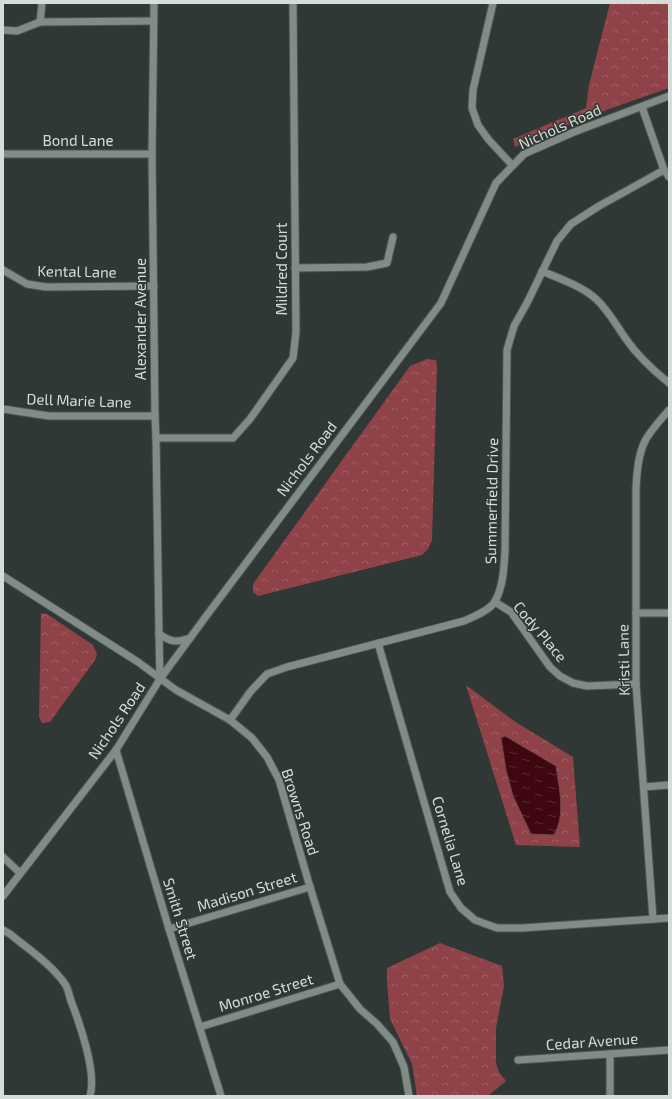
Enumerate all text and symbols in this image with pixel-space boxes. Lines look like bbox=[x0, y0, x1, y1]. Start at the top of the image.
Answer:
street label: Nichols Road bbox=[515, 100, 604, 152]
street label: Bond Lane bbox=[42, 131, 114, 149]
street label: Mildred Court bbox=[272, 222, 290, 316]
street label: Alexander Avenue bbox=[131, 258, 149, 380]
street label: Kental Lane bbox=[37, 261, 117, 281]
street label: Dell Marie Lane bbox=[26, 389, 132, 411]
street label: Nichols Road bbox=[272, 418, 340, 499]
street label: Summerfield Drive bbox=[481, 438, 501, 564]
street label: Cody Place bbox=[510, 597, 571, 665]
street label: Kristi Lane bbox=[613, 624, 633, 696]
street label: Nichols Road bbox=[84, 679, 148, 762]
street label: Browns Road bbox=[278, 766, 323, 857]
street label: Cornelia Lane bbox=[429, 794, 473, 887]
street label: Madison Street bbox=[195, 867, 299, 915]
street label: Smith Street bbox=[160, 876, 202, 962]
street label: Monroe Street bbox=[216, 969, 315, 1015]
street label: Cedar Avenue bbox=[545, 1029, 639, 1053]

